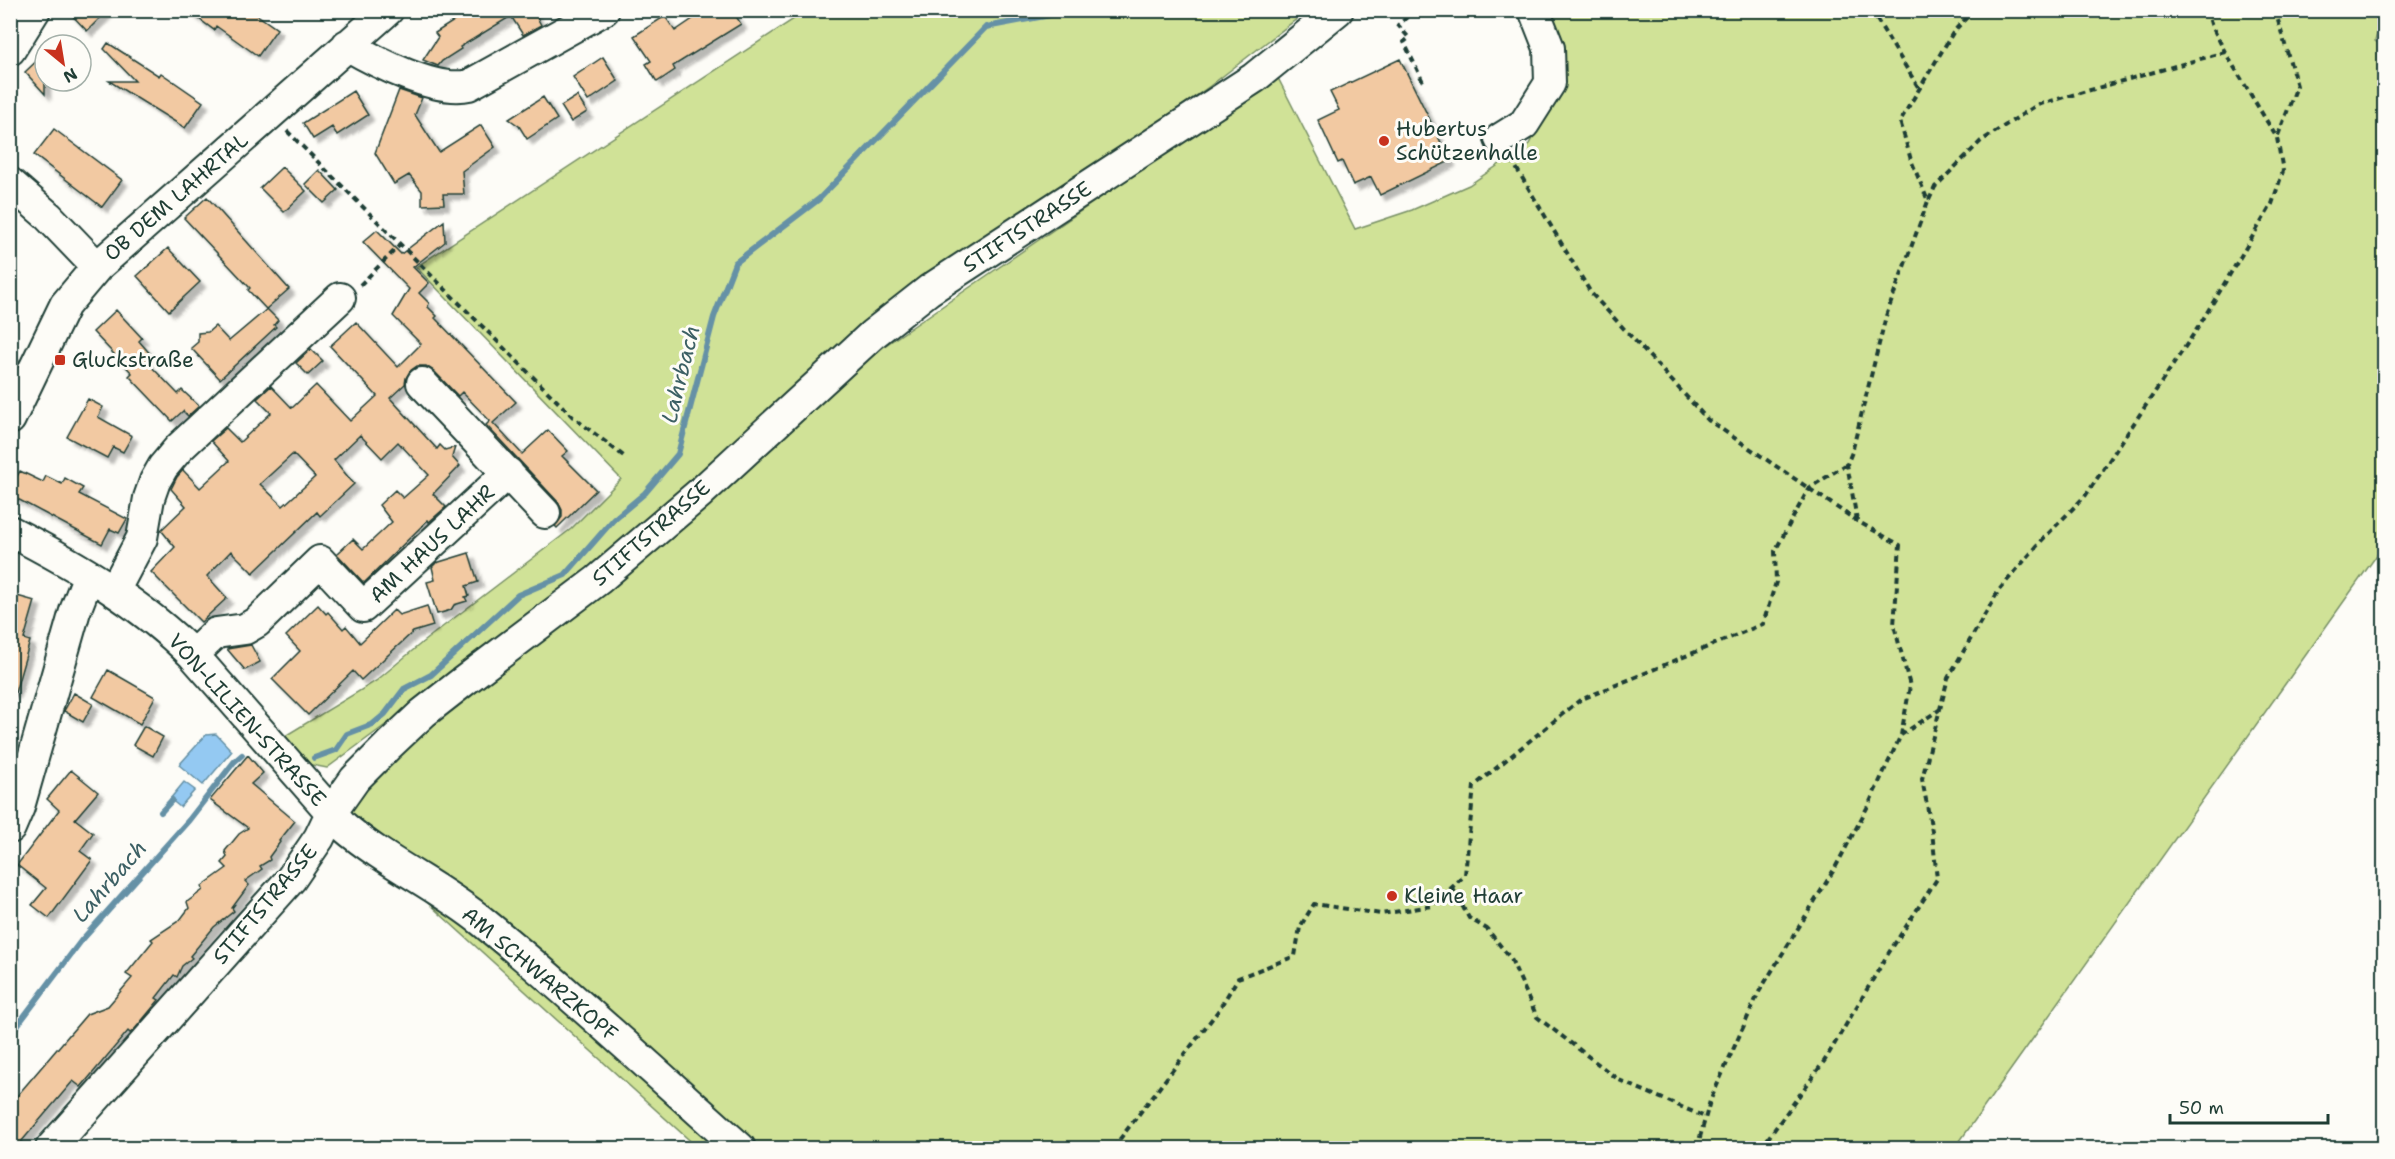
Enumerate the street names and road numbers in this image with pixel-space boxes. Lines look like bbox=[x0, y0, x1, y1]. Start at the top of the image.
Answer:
street label: OB DEM LAHRTAL bbox=[98, 126, 254, 267]
street label: STIFTSTRASSE bbox=[957, 175, 1097, 279]
street label: STIFTSTRASSE bbox=[586, 474, 716, 592]
street label: AM HAUS LAHR bbox=[363, 479, 501, 609]
street label: VON-LILIEN-STRASSE bbox=[162, 627, 332, 813]
street label: STIFTSTRASSE bbox=[207, 838, 323, 970]
street label: AM SCHWARZKOPF bbox=[456, 900, 624, 1048]

